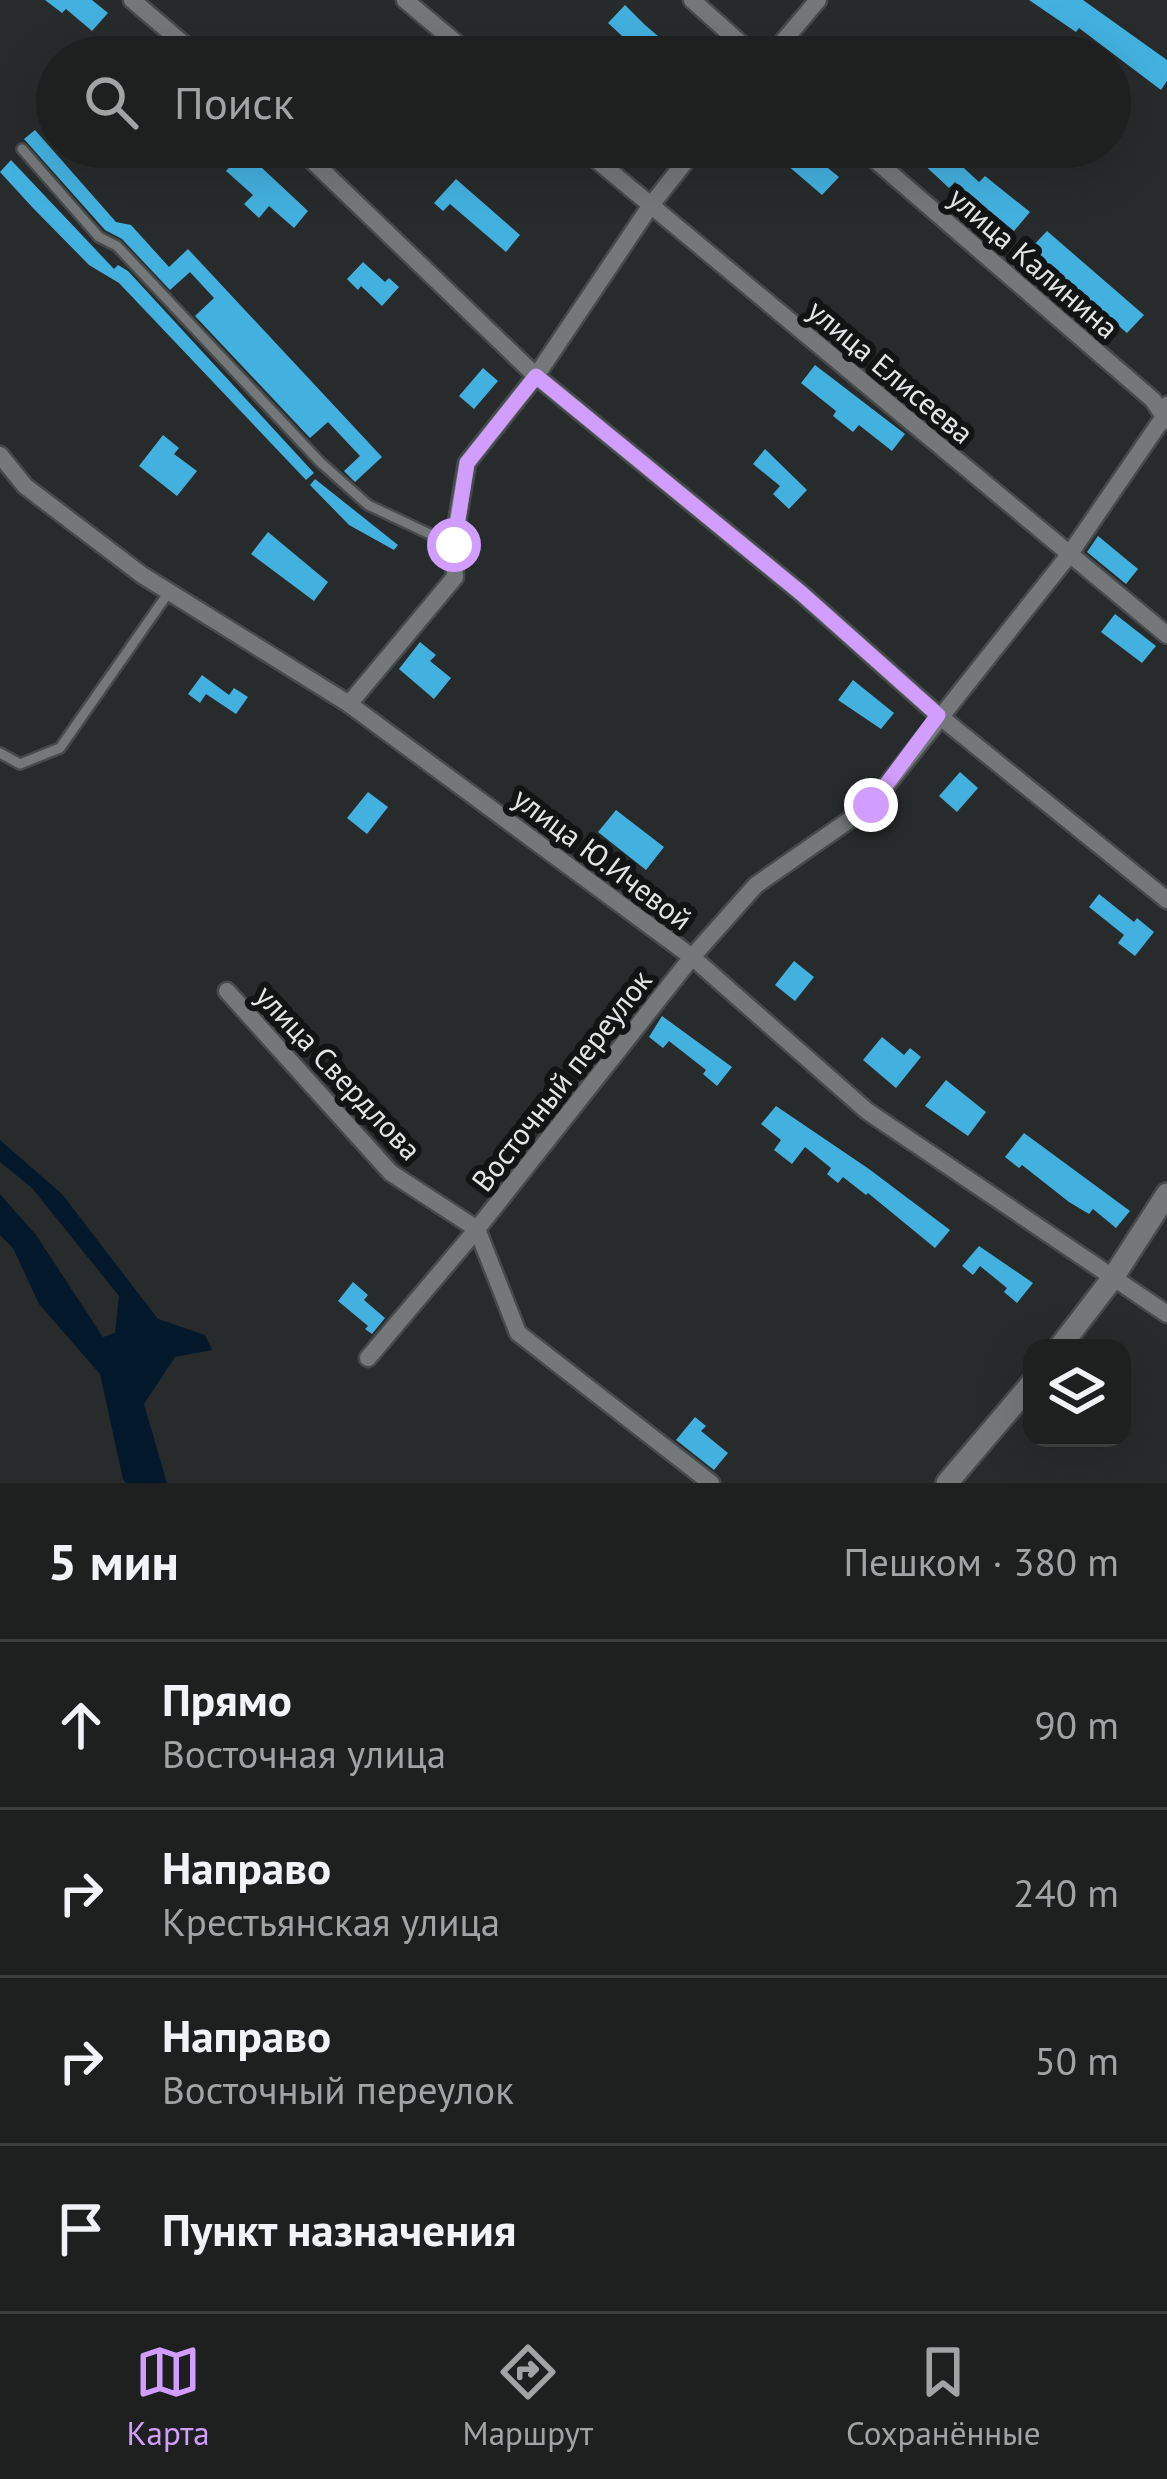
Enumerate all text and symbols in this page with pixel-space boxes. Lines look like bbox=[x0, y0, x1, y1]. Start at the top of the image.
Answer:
search box bbox=[36, 36, 1131, 168]
icon: search bbox=[78, 69, 144, 135]
text: Поиск bbox=[174, 73, 294, 131]
street label: улица Калинина bbox=[941, 178, 1127, 346]
street label: улица Елисеева bbox=[800, 290, 982, 452]
route start bbox=[427, 518, 481, 572]
street label: улица Ю.Ичевой bbox=[506, 778, 700, 938]
route end bbox=[844, 778, 898, 832]
street label: Восточный переулок bbox=[462, 961, 660, 1199]
street label: улица Свердлова bbox=[248, 976, 430, 1168]
map controls bbox=[1023, 1339, 1131, 1447]
button: layers bbox=[1023, 1339, 1131, 1447]
text: 5 мин bbox=[48, 1528, 179, 1594]
text: Пешком · 380 m bbox=[843, 1536, 1119, 1587]
text: Прямо bbox=[162, 1670, 292, 1728]
icon: ahead bbox=[48, 1692, 114, 1758]
text: 90 m bbox=[1034, 1699, 1119, 1750]
text: Восточная улица bbox=[162, 1728, 446, 1779]
text: Направо bbox=[162, 1838, 331, 1896]
icon: right bbox=[48, 1860, 114, 1926]
text: 240 m bbox=[1013, 1867, 1119, 1918]
text: Крестьянская улица bbox=[162, 1896, 500, 1947]
text: Направо bbox=[162, 2006, 331, 2064]
icon: right bbox=[48, 2028, 114, 2094]
text: 50 m bbox=[1034, 2035, 1119, 2086]
text: Восточный переулок bbox=[162, 2064, 514, 2115]
icon: arrive bbox=[48, 2196, 114, 2262]
text: Пункт назначения bbox=[162, 2200, 516, 2258]
tab: Карта bbox=[126, 2339, 210, 2454]
tab: Маршрут bbox=[463, 2339, 593, 2454]
tab: Сохранённые bbox=[846, 2339, 1041, 2454]

